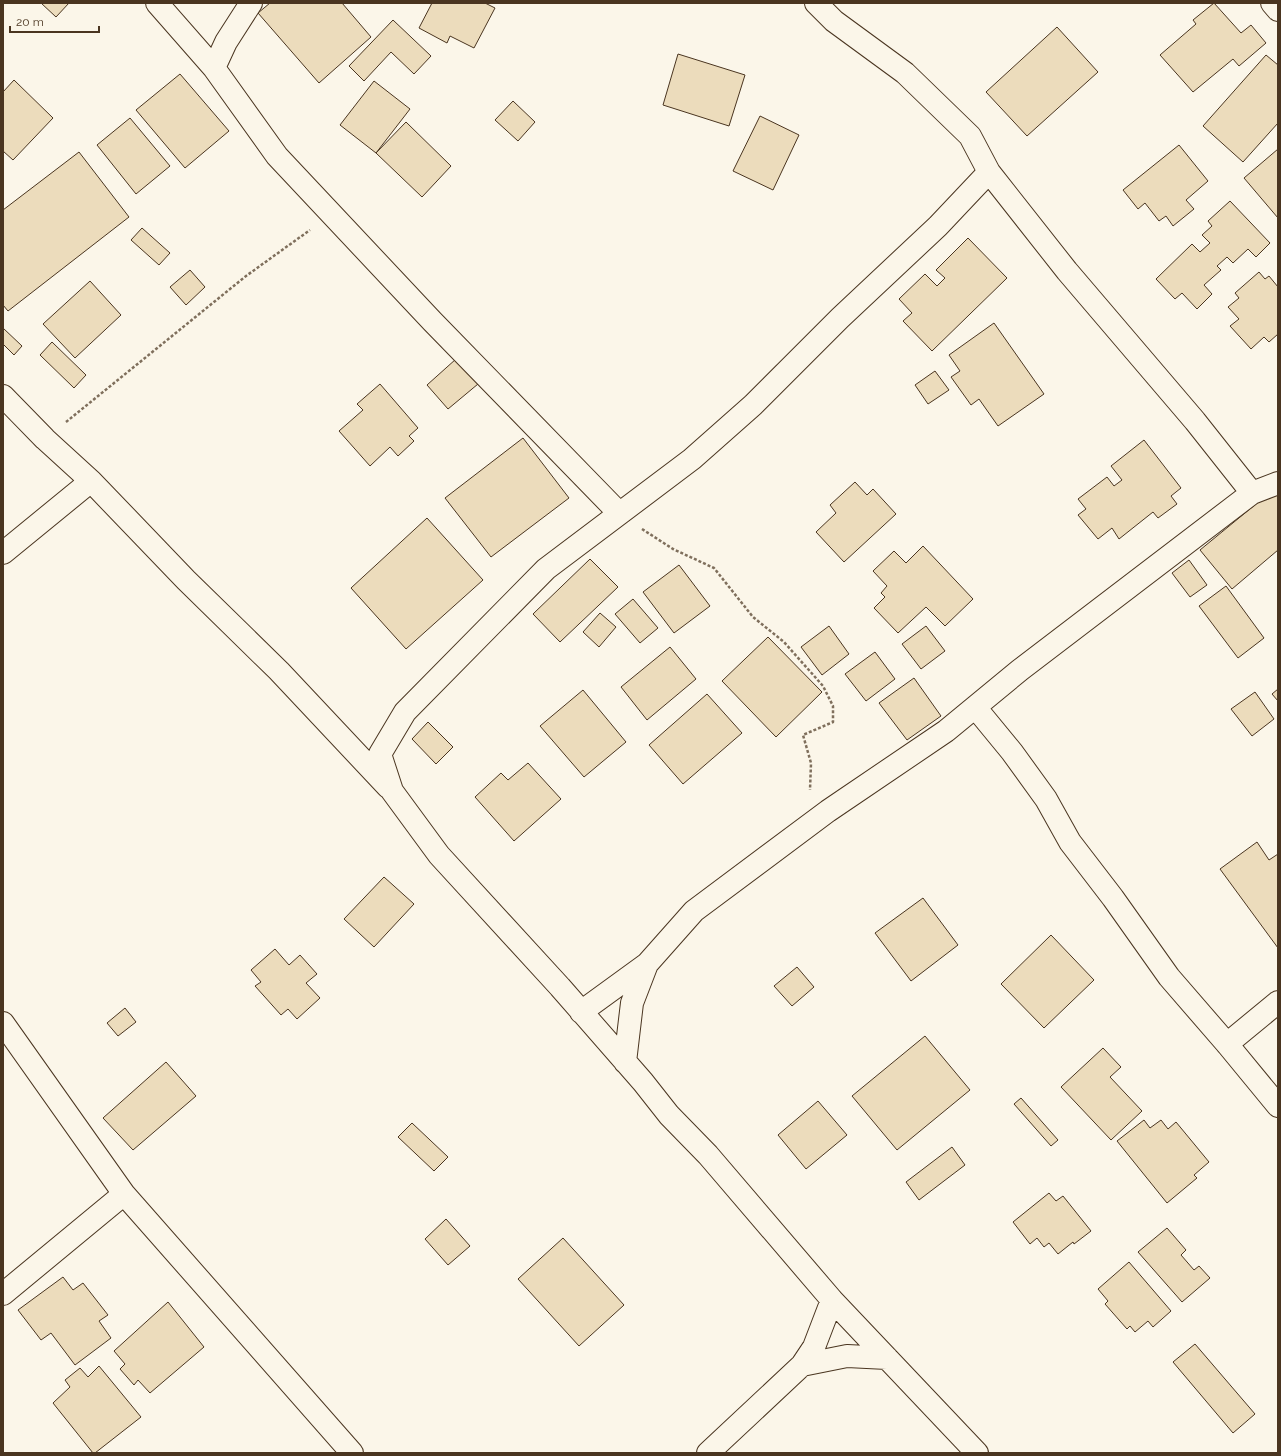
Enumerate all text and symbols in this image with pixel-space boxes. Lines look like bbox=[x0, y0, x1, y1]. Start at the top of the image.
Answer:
scale bar bbox=[10, 8, 99, 34]
text: 20 m bbox=[16, 15, 44, 29]

